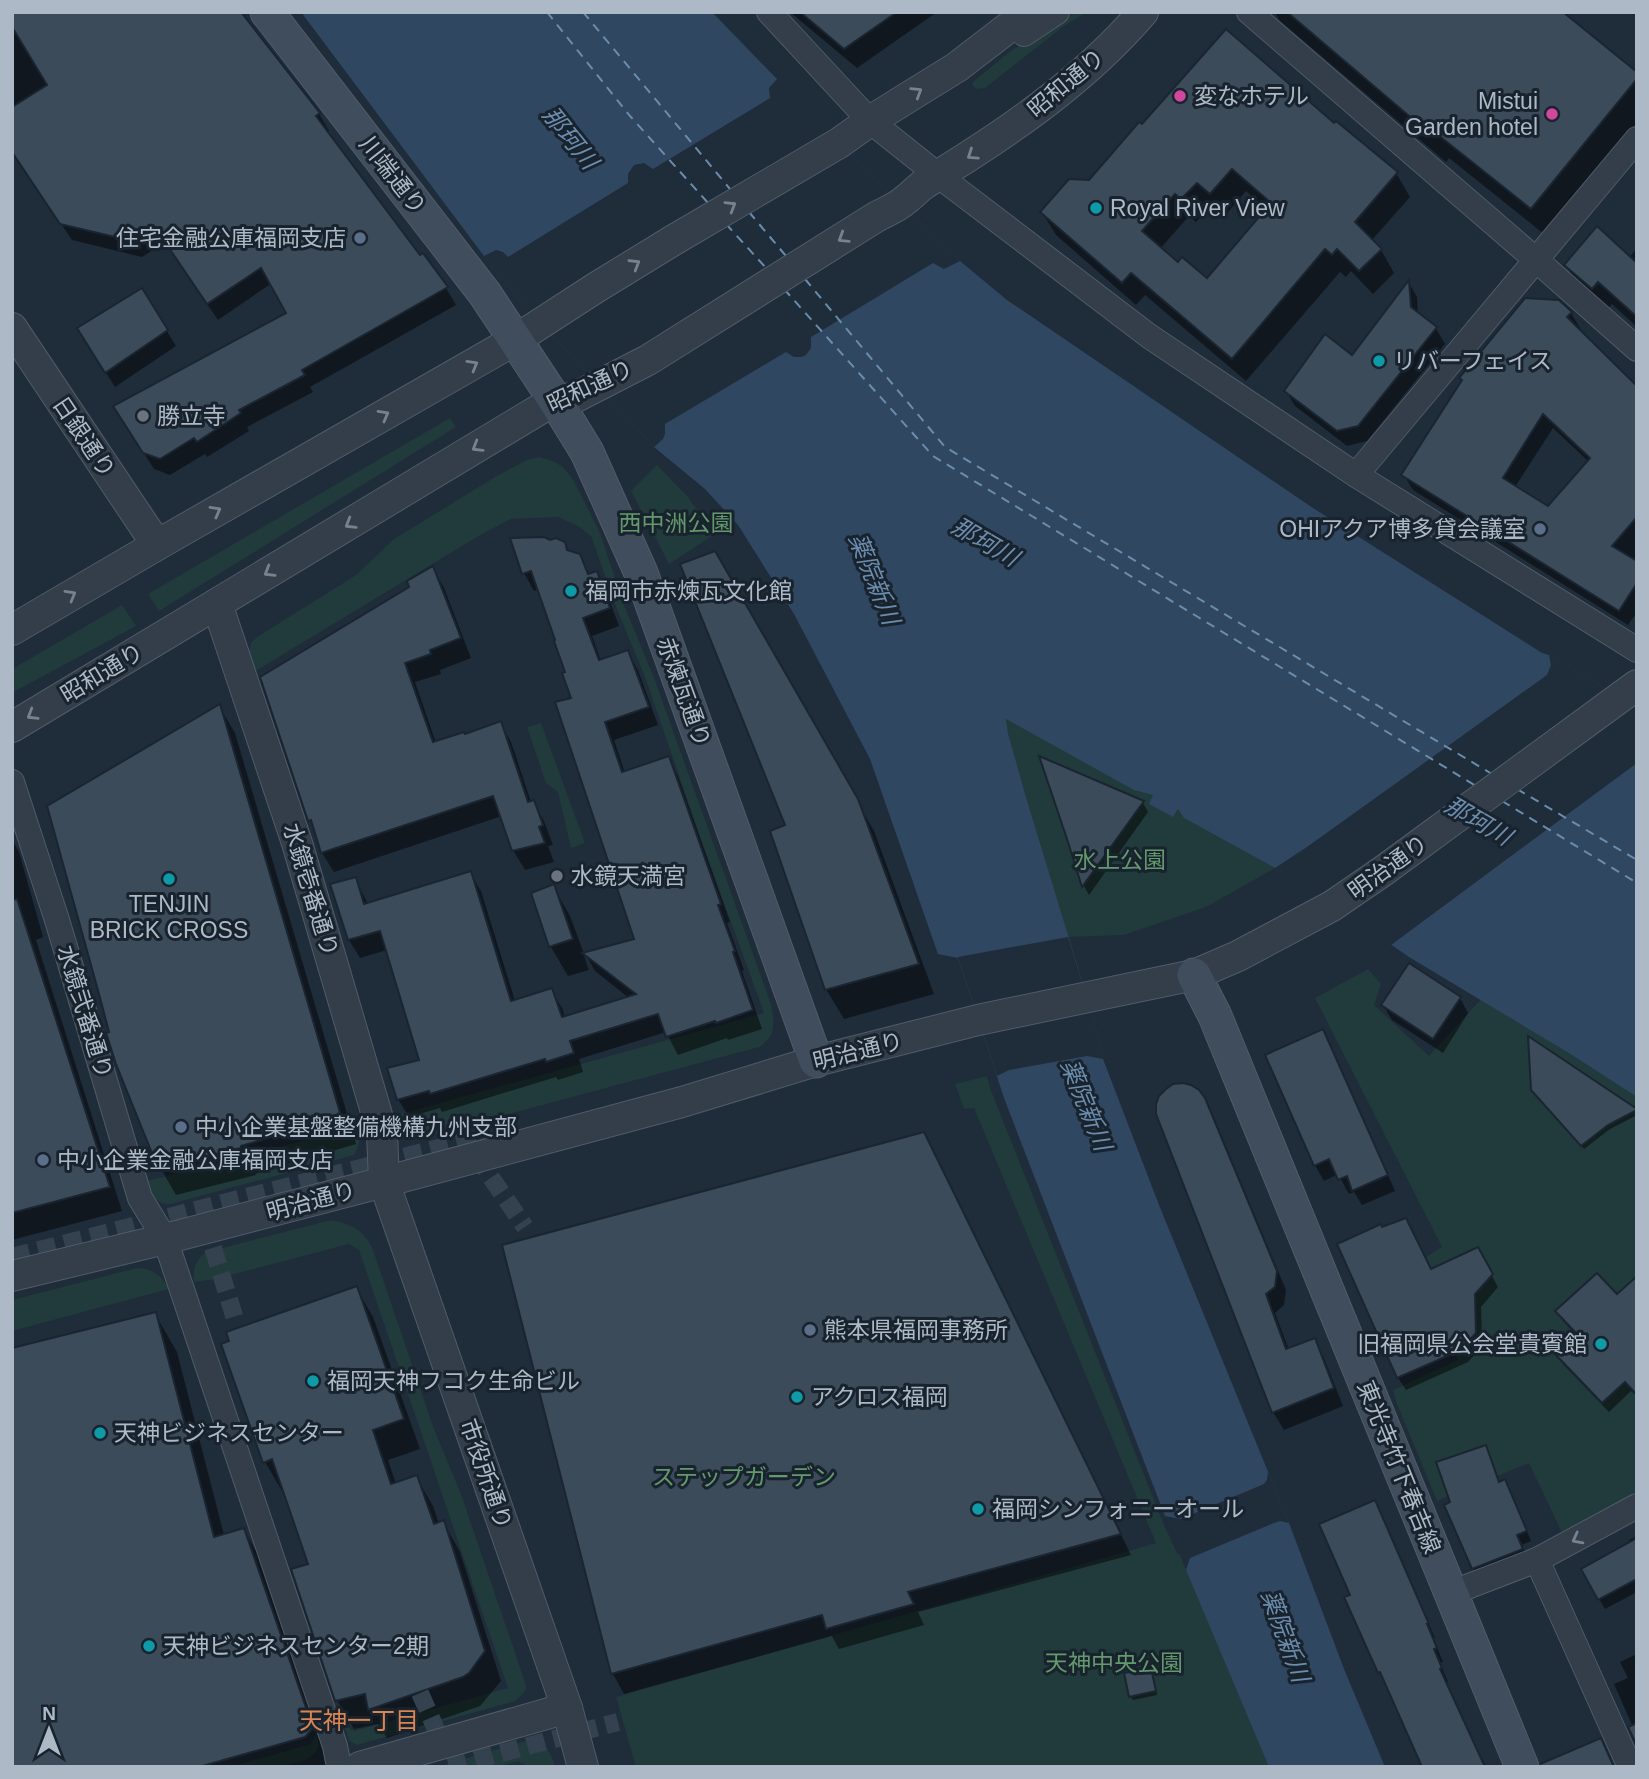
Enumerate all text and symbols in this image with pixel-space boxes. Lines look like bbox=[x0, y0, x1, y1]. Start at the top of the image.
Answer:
street label: 昭和通り bbox=[1022, 43, 1110, 123]
place label: 変なホテル bbox=[1194, 83, 1309, 109]
one-way arrow bbox=[909, 87, 922, 100]
marker: 変なホテル bbox=[1172, 88, 1188, 104]
place label: Mistui Garden hotel bbox=[1405, 88, 1538, 140]
water label: 那珂川 bbox=[537, 101, 605, 176]
marker: Mistui Garden hotel bbox=[1544, 106, 1560, 122]
street label: 川端通り bbox=[354, 131, 432, 219]
one-way arrow bbox=[966, 147, 979, 160]
place label: Royal River View bbox=[1110, 195, 1285, 221]
marker: Royal River View bbox=[1088, 200, 1104, 216]
one-way arrow bbox=[724, 201, 737, 214]
place label: 住宅金融公庫福岡支店 bbox=[116, 225, 346, 251]
one-way arrow bbox=[838, 229, 851, 242]
marker: 住宅金融公庫福岡支店 bbox=[352, 230, 368, 246]
one-way arrow bbox=[627, 259, 640, 272]
place label: リバーフェイス bbox=[1393, 348, 1552, 374]
marker: リバーフェイス bbox=[1371, 353, 1387, 369]
street label: 昭和通り bbox=[543, 355, 637, 417]
one-way arrow bbox=[465, 360, 478, 373]
street label: 日銀通り bbox=[47, 392, 121, 482]
place label: 勝立寺 bbox=[157, 403, 226, 429]
marker: 勝立寺 bbox=[135, 408, 151, 424]
one-way arrow bbox=[376, 410, 389, 423]
one-way arrow bbox=[472, 439, 485, 452]
one-way arrow bbox=[209, 506, 221, 519]
park label: 西中洲公園 bbox=[619, 510, 734, 536]
water label: 那珂川 bbox=[947, 512, 1026, 573]
one-way arrow bbox=[345, 515, 358, 528]
place label: OHIアクア博多貸会議室 bbox=[1279, 516, 1526, 542]
marker: OHIアクア博多貸会議室 bbox=[1532, 521, 1548, 537]
water label: 薬院新川 bbox=[844, 529, 906, 631]
one-way arrow bbox=[264, 564, 277, 577]
place label: 福岡市赤煉瓦文化館 bbox=[585, 578, 792, 604]
marker: 福岡市赤煉瓦文化館 bbox=[563, 583, 579, 599]
one-way arrow bbox=[64, 591, 77, 604]
street label: 赤煉瓦通り bbox=[652, 634, 716, 750]
street label: 昭和通り bbox=[56, 638, 148, 708]
one-way arrow bbox=[27, 706, 40, 719]
water label: 那珂川 bbox=[1440, 791, 1519, 852]
street label: 水鏡壱番通り bbox=[278, 820, 344, 960]
street label: 明治通り bbox=[1343, 829, 1433, 905]
park label: 水上公園 bbox=[1074, 847, 1166, 873]
place label: 水鏡天満宮 bbox=[571, 863, 686, 889]
marker: 水鏡天満宮 bbox=[549, 868, 565, 884]
marker: TENJIN BRICK CROSS bbox=[161, 871, 177, 887]
place label: TENJIN BRICK CROSS bbox=[90, 891, 248, 943]
street label: 水鏡弐番通り bbox=[52, 942, 118, 1082]
street label: 明治通り bbox=[810, 1027, 906, 1075]
water label: 薬院新川 bbox=[1056, 1055, 1118, 1157]
place label: 中小企業基盤整備機構九州支部 bbox=[195, 1114, 517, 1140]
marker: 中小企業基盤整備機構九州支部 bbox=[173, 1119, 189, 1135]
place label: 中小企業金融公庫福岡支店 bbox=[57, 1147, 333, 1173]
marker: 中小企業金融公庫福岡支店 bbox=[35, 1152, 51, 1168]
street label: 明治通り bbox=[263, 1177, 359, 1225]
place label: 熊本県福岡事務所 bbox=[824, 1317, 1008, 1343]
marker: 熊本県福岡事務所 bbox=[802, 1322, 818, 1338]
place label: 旧福岡県公会堂貴賓館 bbox=[1357, 1331, 1587, 1357]
marker: 旧福岡県公会堂貴賓館 bbox=[1593, 1336, 1609, 1352]
place label: 福岡天神フコク生命ビル bbox=[327, 1368, 580, 1394]
marker: 福岡天神フコク生命ビル bbox=[305, 1373, 321, 1389]
street label: 東光寺竹下春吉線 bbox=[1352, 1377, 1446, 1557]
place label: アクロス福岡 bbox=[811, 1384, 948, 1410]
marker: アクロス福岡 bbox=[789, 1389, 805, 1405]
street label: 市役所通り bbox=[455, 1415, 517, 1533]
place label: 天神ビジネスセンター bbox=[114, 1420, 344, 1446]
marker: 天神ビジネスセンター bbox=[92, 1425, 108, 1441]
park label: ステップガーデン bbox=[652, 1464, 836, 1490]
place label: 福岡シンフォニーオール bbox=[992, 1496, 1244, 1522]
marker: 福岡シンフォニーオール bbox=[970, 1501, 986, 1517]
one-way arrow bbox=[1571, 1531, 1584, 1544]
water label: 薬院新川 bbox=[1256, 1586, 1316, 1688]
place label: 天神ビジネスセンター2期 bbox=[163, 1633, 429, 1659]
marker: 天神ビジネスセンター2期 bbox=[141, 1638, 157, 1654]
park label: 天神中央公園 bbox=[1045, 1650, 1183, 1676]
north arrow bbox=[14, 1695, 84, 1765]
text: N bbox=[42, 1703, 56, 1724]
district label: 天神一丁目 bbox=[299, 1707, 419, 1734]

